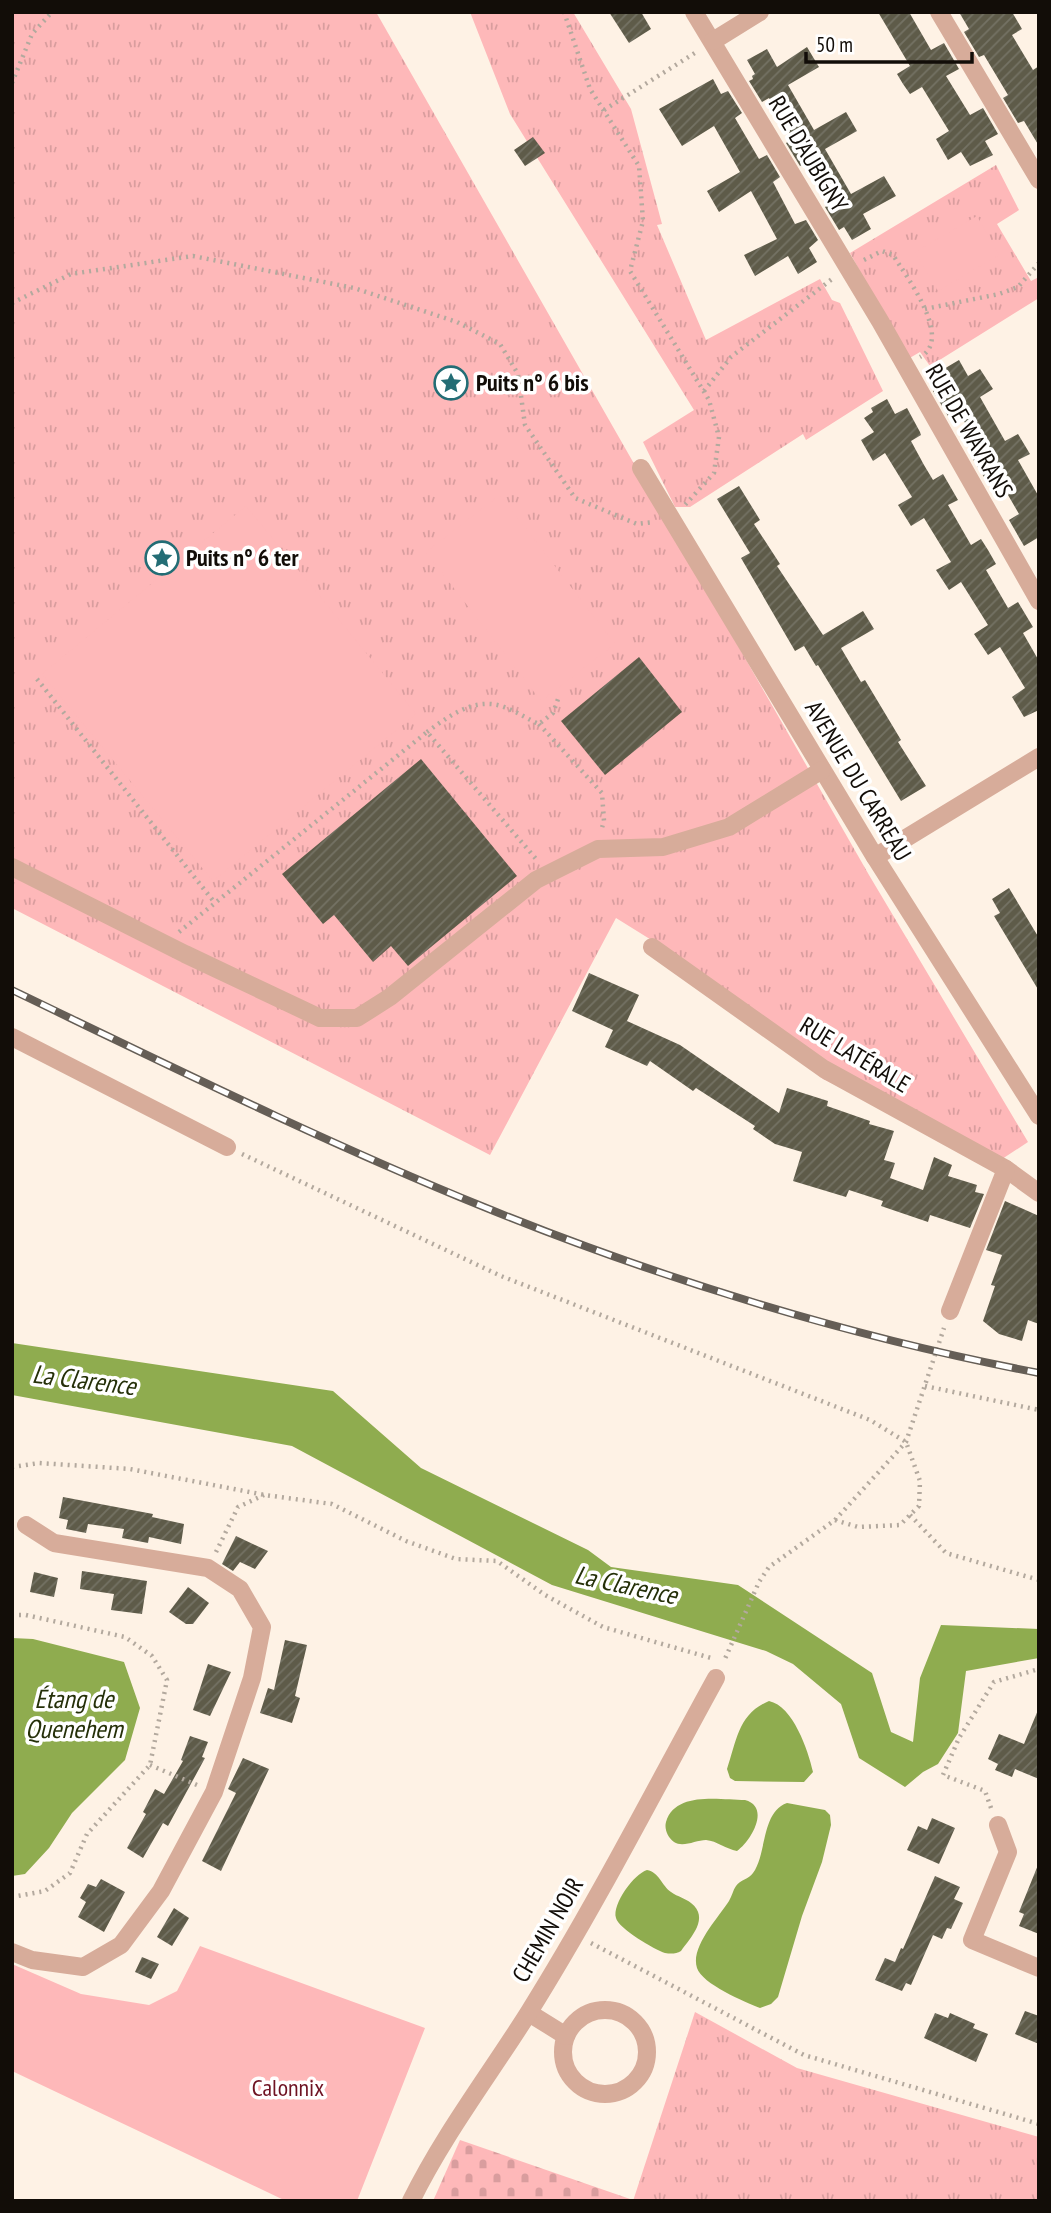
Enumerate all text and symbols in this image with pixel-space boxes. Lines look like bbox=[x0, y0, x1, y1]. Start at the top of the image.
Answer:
scale bar bbox=[806, 21, 972, 65]
text: 50 m bbox=[816, 31, 853, 58]
street label: RUE D'AUBIGNY bbox=[762, 90, 855, 217]
street label: RUE DE WAVRANS bbox=[919, 358, 1020, 503]
place icon: Puits n° 6 bis bbox=[432, 364, 470, 402]
place label: Puits n° 6 bis bbox=[476, 367, 589, 398]
place icon: Puits n° 6 ter bbox=[143, 539, 181, 577]
place label: Puits n° 6 ter bbox=[186, 542, 299, 573]
street label: AVENUE DU CARREAU bbox=[798, 695, 919, 867]
street label: RUE LATÉRALE bbox=[794, 1010, 916, 1100]
water label: La Clarence bbox=[31, 1357, 140, 1402]
water label: La Clarence bbox=[572, 1558, 682, 1612]
water label: Étang de Quenehem bbox=[25, 1682, 125, 1745]
street label: CHEMIN NOIR bbox=[505, 1872, 590, 1988]
park label: Calonnix bbox=[252, 2072, 324, 2103]

